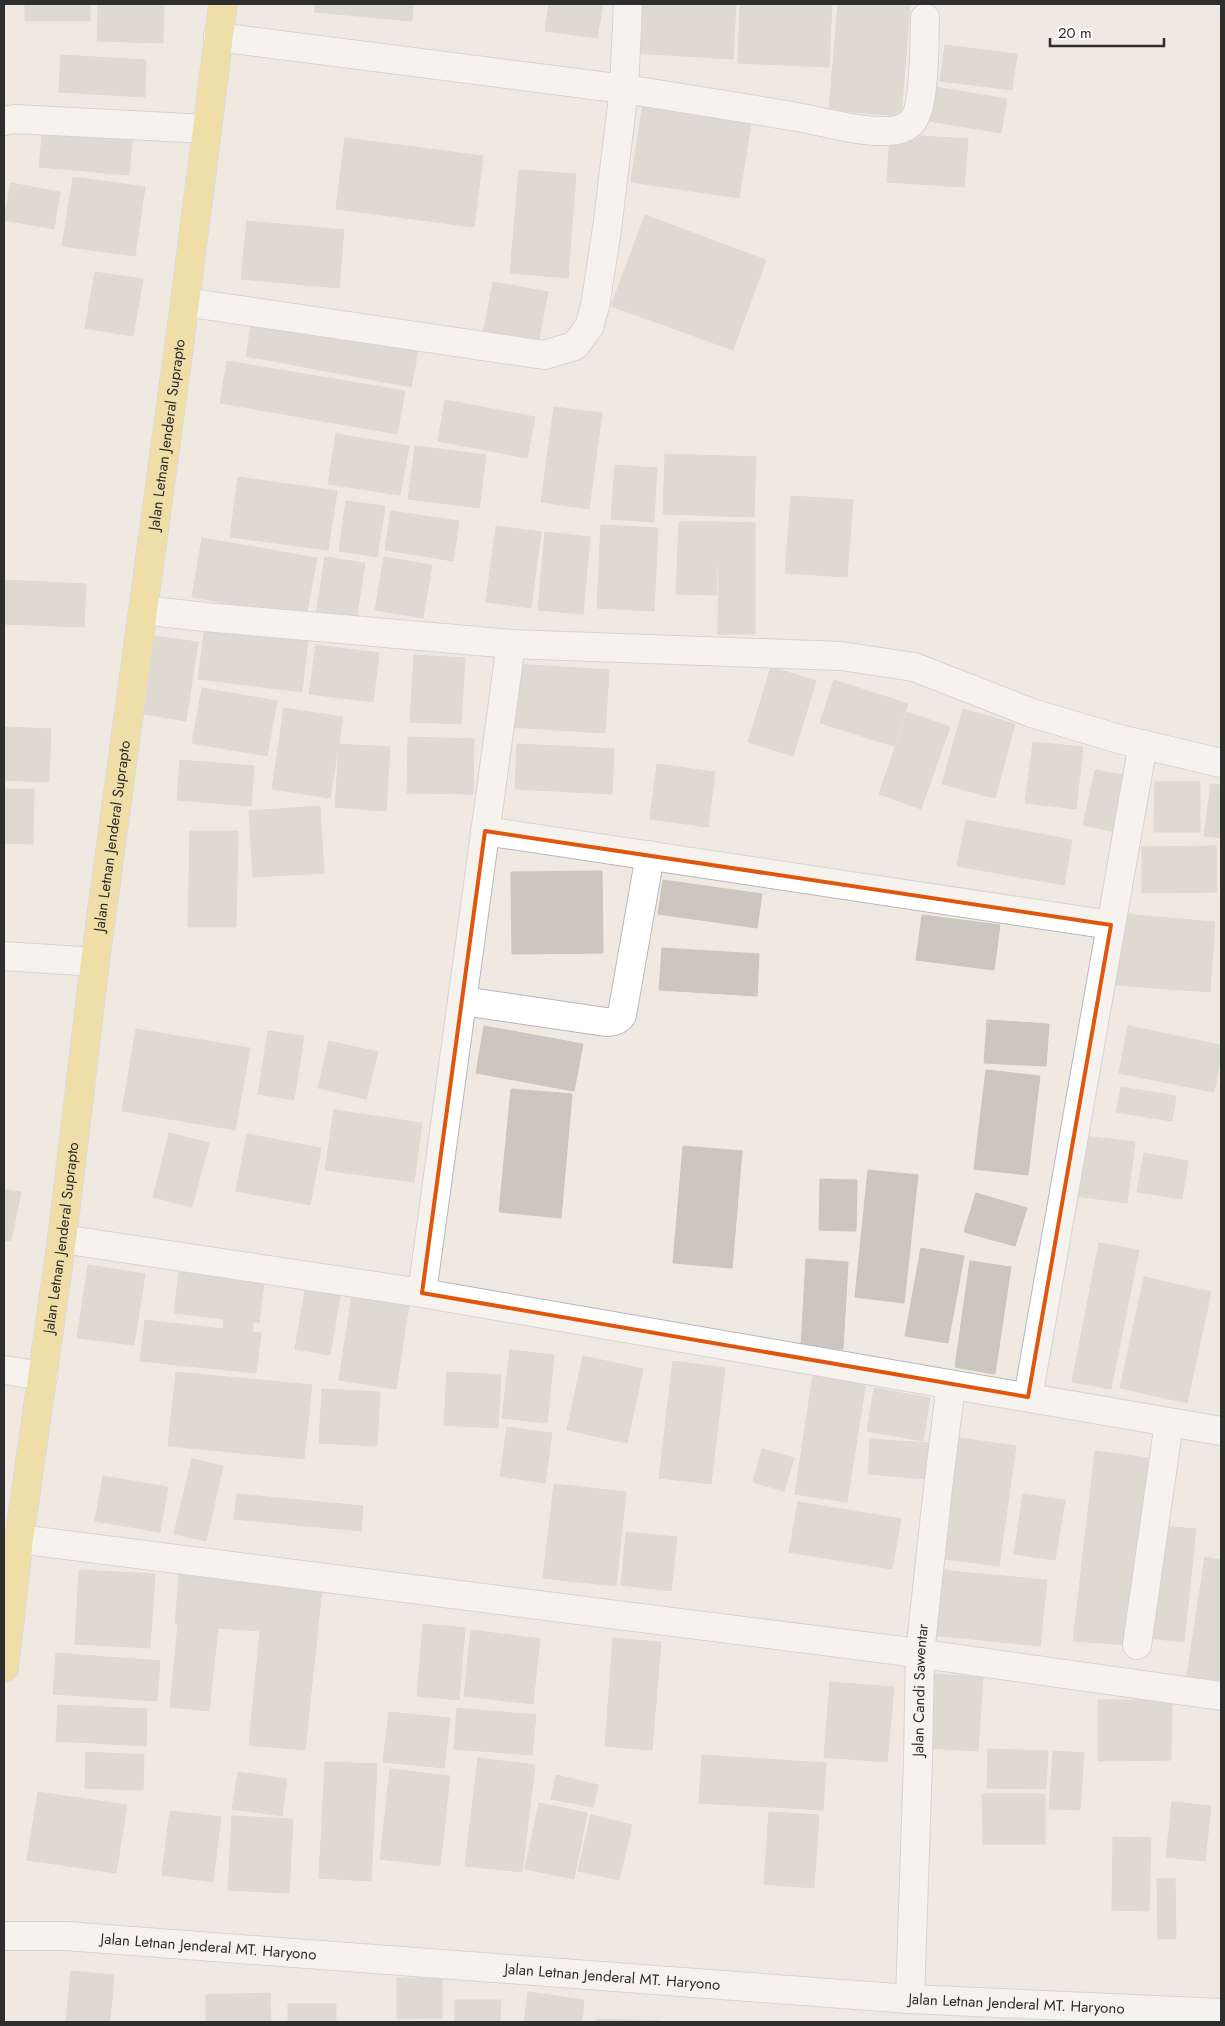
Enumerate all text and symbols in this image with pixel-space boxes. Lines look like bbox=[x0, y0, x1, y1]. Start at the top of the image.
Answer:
scale bar bbox=[1050, 15, 1164, 47]
text: 20 m bbox=[1058, 22, 1092, 44]
street label: Jalan Letnan Jenderal Suprapto bbox=[143, 338, 191, 534]
street label: Jalan Letnan Jenderal Suprapto bbox=[88, 739, 136, 935]
street label: Jalan Letnan Jenderal Suprapto bbox=[37, 1141, 84, 1337]
street label: Jalan Candi Sawentar bbox=[907, 1622, 934, 1759]
street label: Jalan Letnan Jenderal MT. Haryono bbox=[98, 1927, 317, 1966]
street label: Jalan Letnan Jenderal MT. Haryono bbox=[502, 1958, 721, 1996]
street label: Jalan Letnan Jenderal MT. Haryono bbox=[906, 1988, 1125, 2020]

